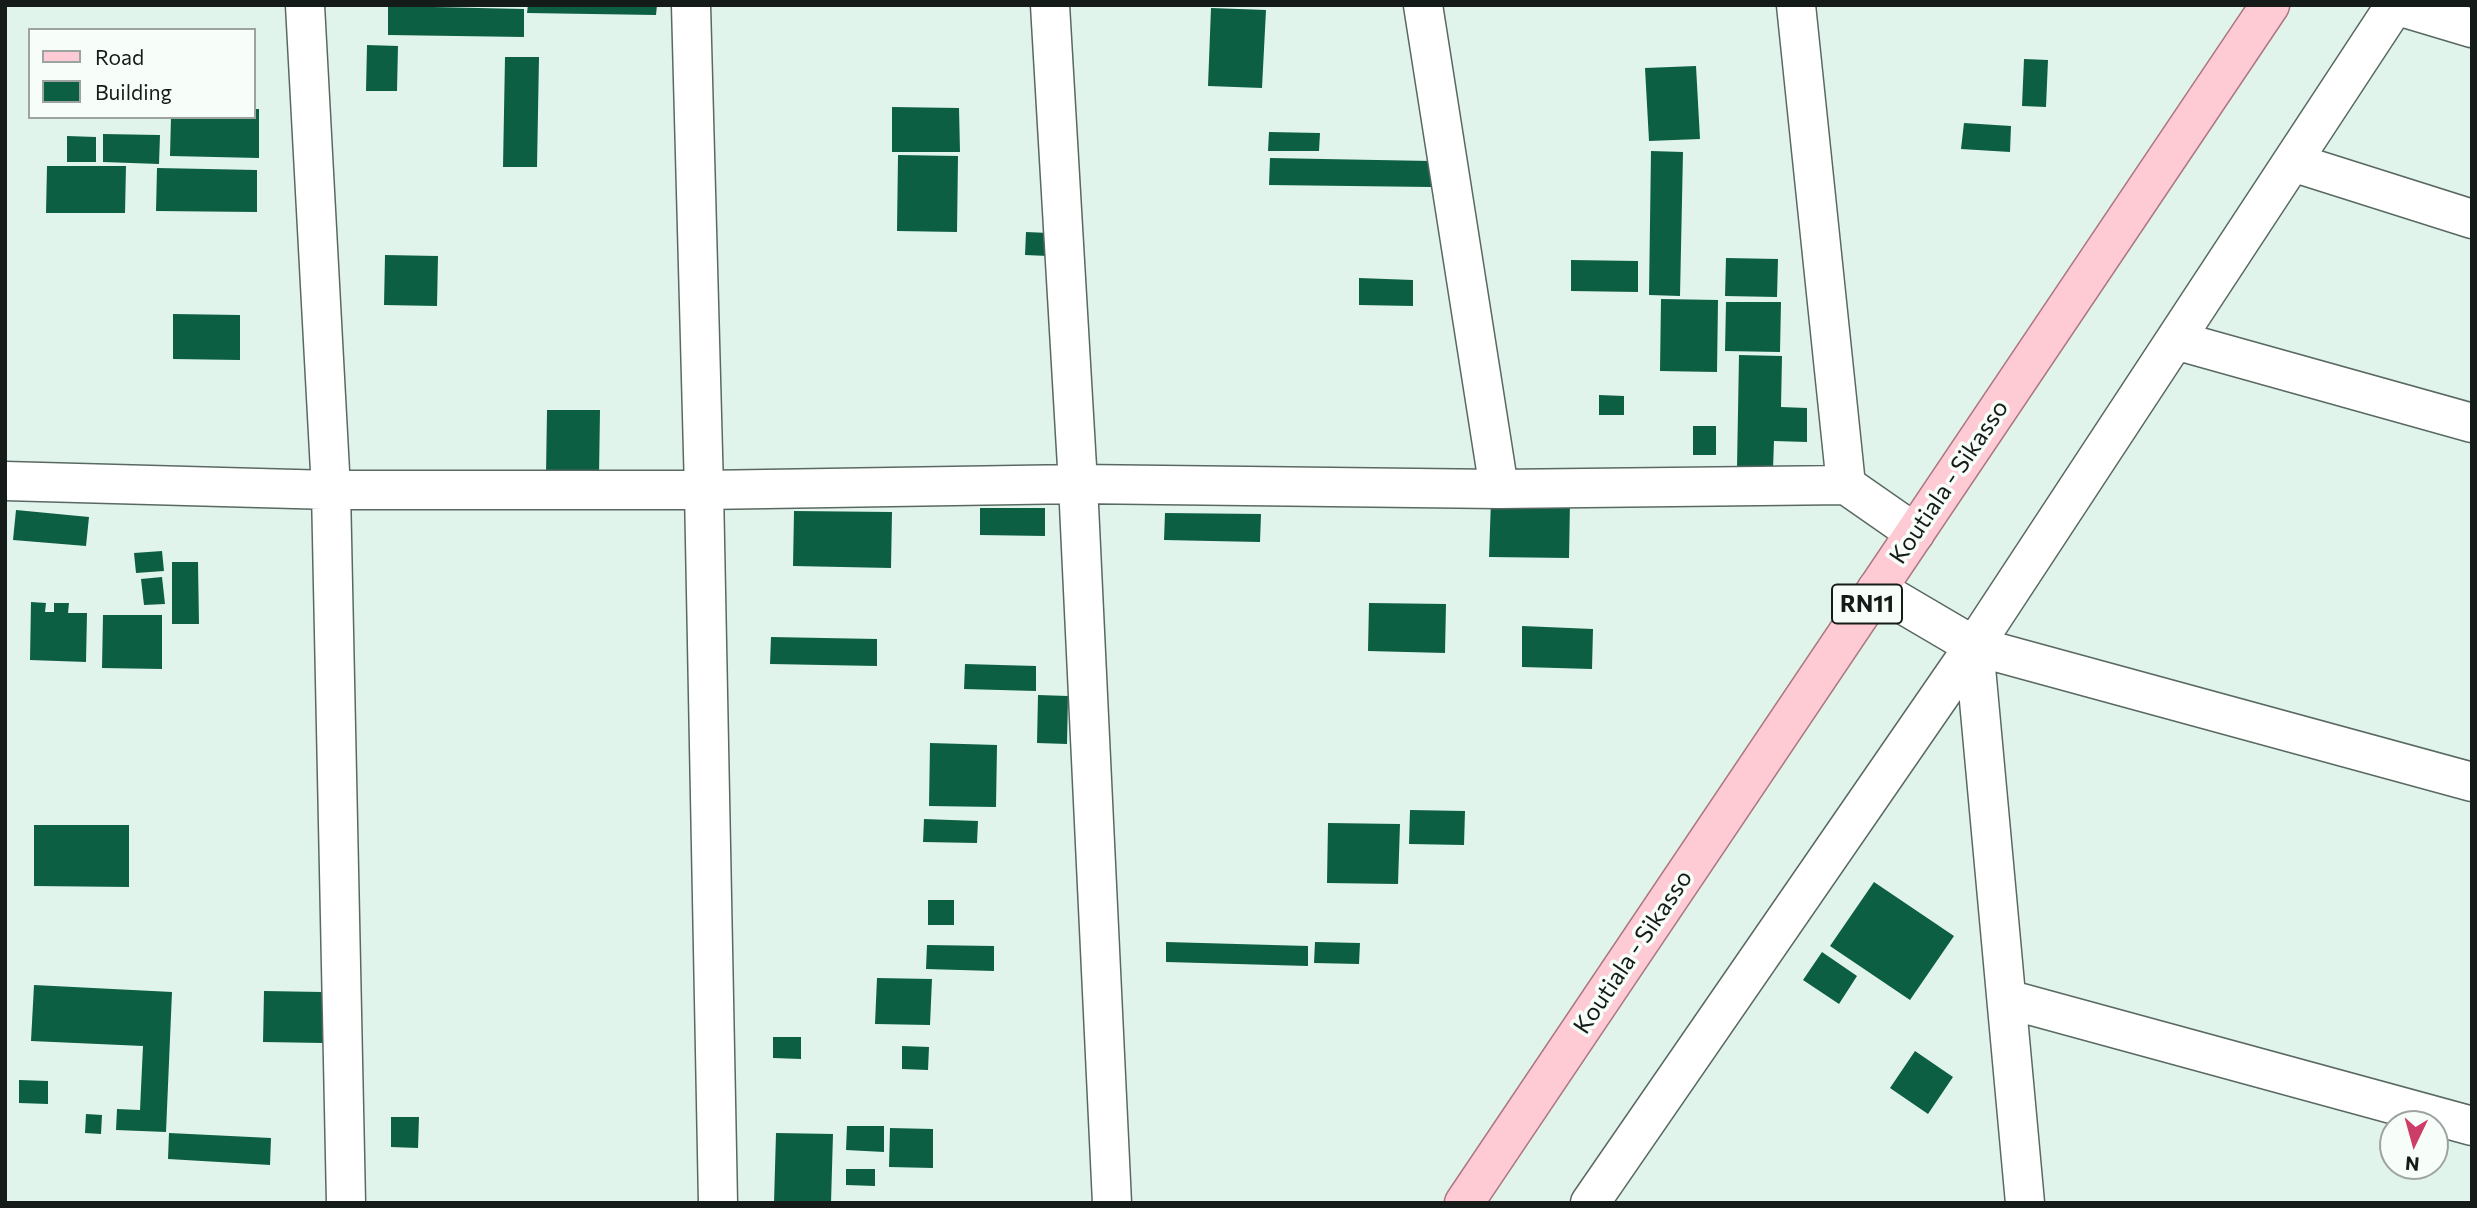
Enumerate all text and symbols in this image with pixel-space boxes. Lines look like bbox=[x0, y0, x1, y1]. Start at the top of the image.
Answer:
legend bbox=[28, 28, 256, 119]
text: Road bbox=[95, 44, 144, 69]
text: Building bbox=[95, 79, 172, 104]
street label: Koutiala - Sikasso bbox=[1884, 395, 2014, 569]
road number: RN11 bbox=[1832, 584, 1902, 624]
street label: Koutiala - Sikasso bbox=[1568, 865, 1698, 1039]
north arrow bbox=[2379, 1110, 2449, 1180]
text: N bbox=[2404, 1152, 2420, 1177]

